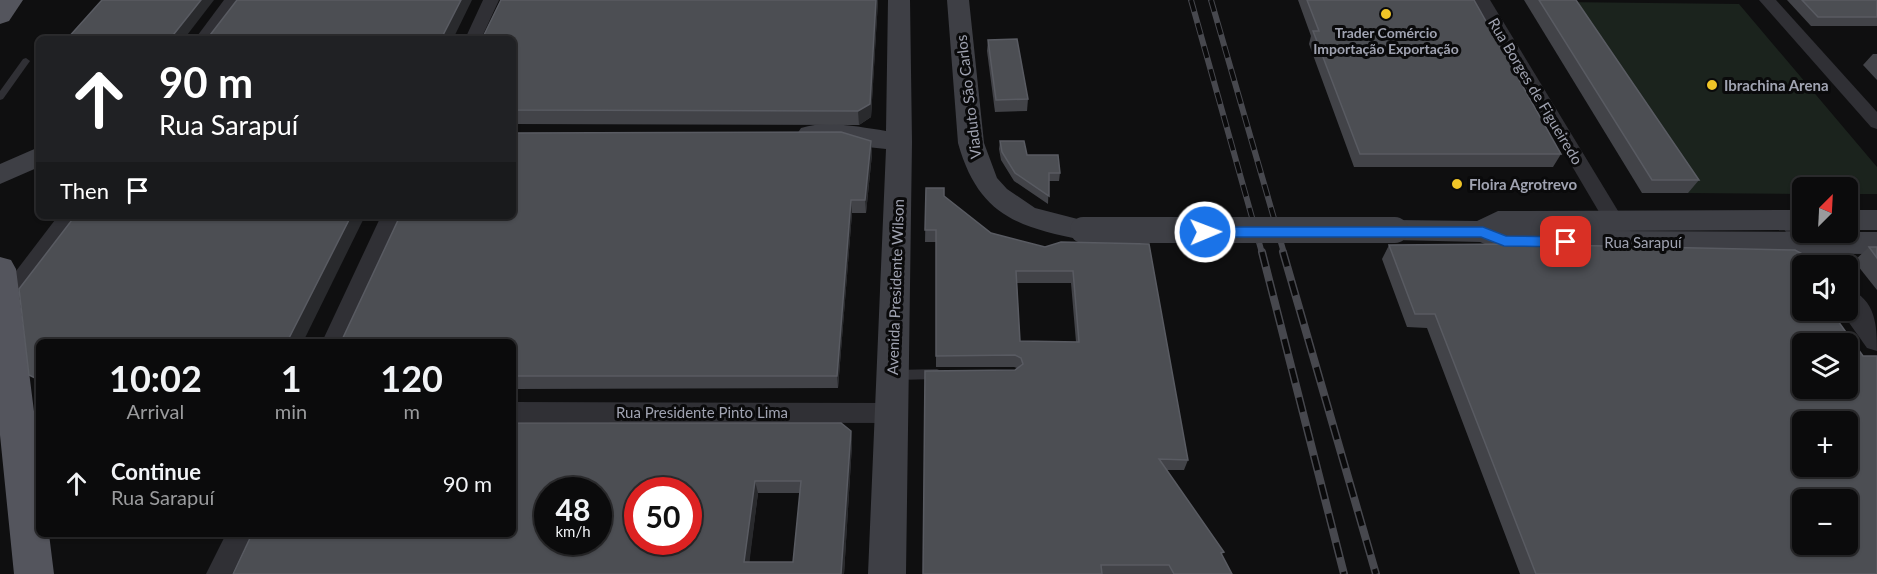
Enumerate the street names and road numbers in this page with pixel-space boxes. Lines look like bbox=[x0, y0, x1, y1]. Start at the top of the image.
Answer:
street label: Rua Borges de Figueiredo bbox=[1485, 14, 1587, 168]
street label: Viaduto São Carlos bbox=[951, 34, 985, 160]
street label: Avenida Presidente Wilson bbox=[883, 199, 907, 375]
street label: Rua Sarapuí bbox=[1604, 233, 1683, 251]
street label: Rua Presidente Pinto Lima bbox=[616, 403, 788, 421]

